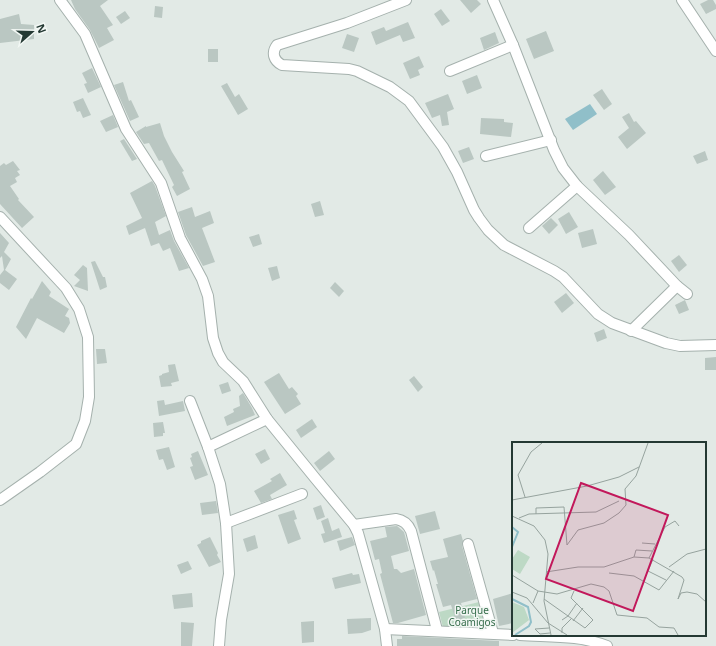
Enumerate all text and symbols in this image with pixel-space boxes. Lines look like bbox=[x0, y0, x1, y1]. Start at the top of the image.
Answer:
north arrow bbox=[12, 12, 52, 52]
text: N bbox=[33, 22, 50, 35]
inset map bbox=[512, 442, 706, 636]
park label: Parque Coamigos bbox=[449, 603, 496, 629]

